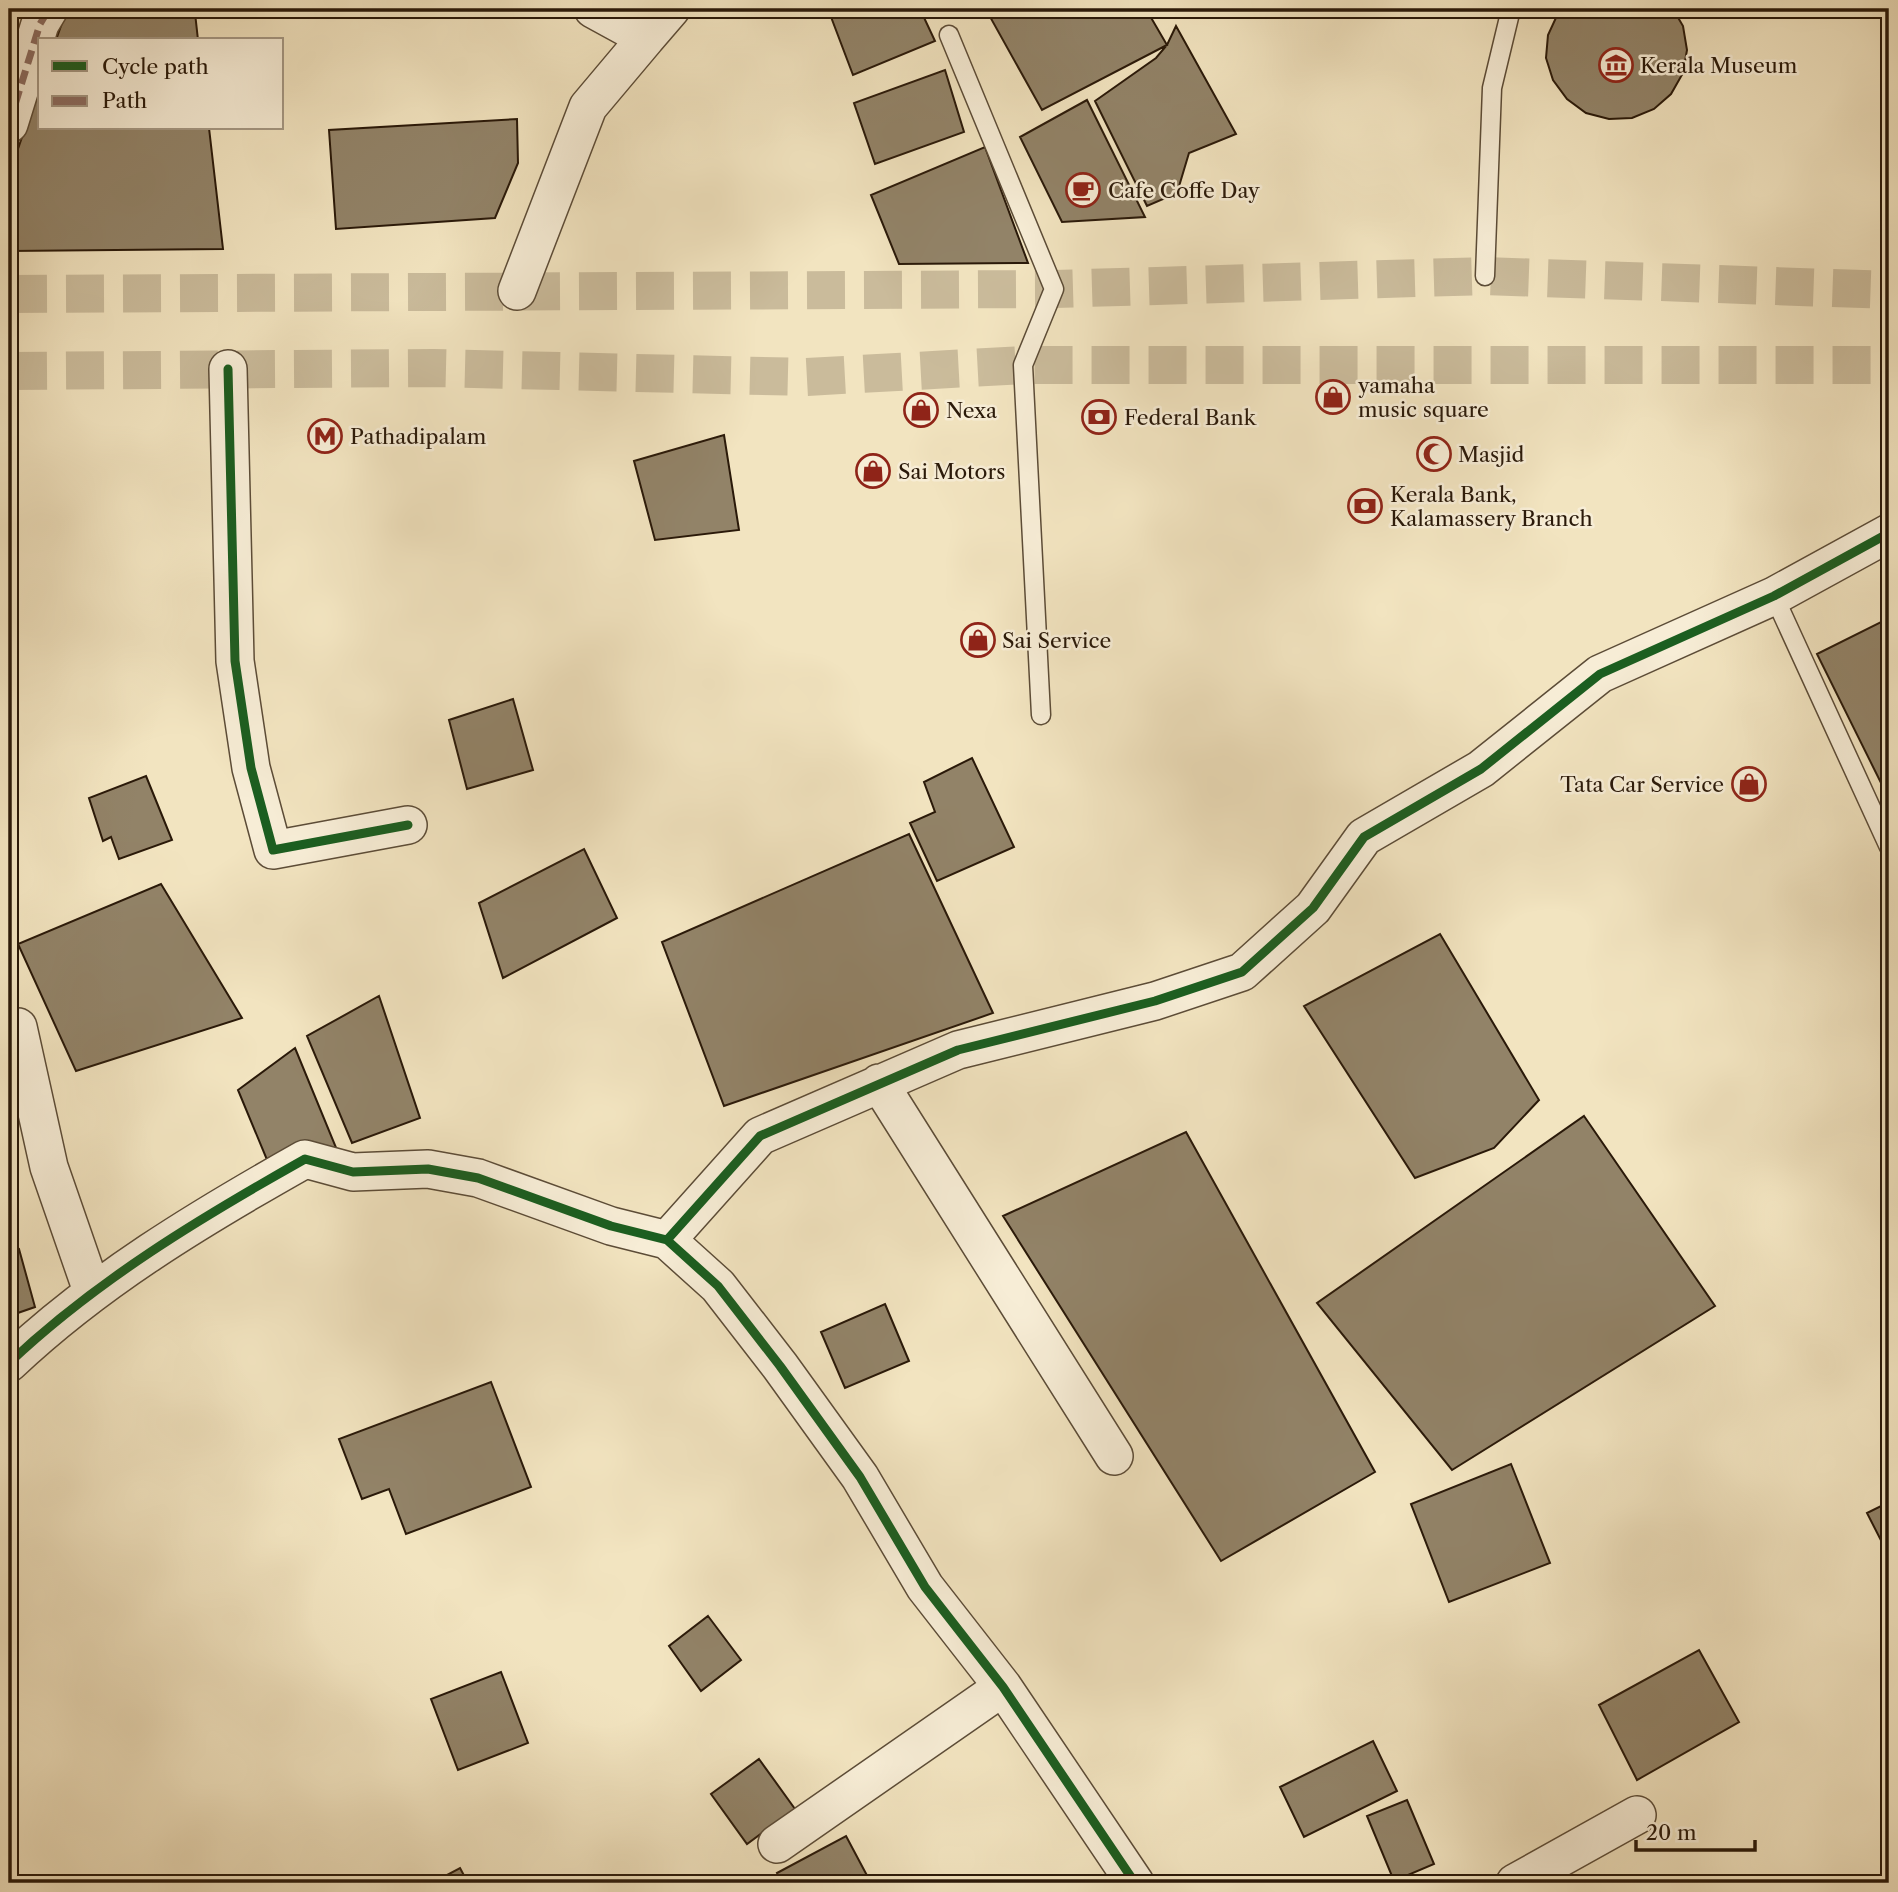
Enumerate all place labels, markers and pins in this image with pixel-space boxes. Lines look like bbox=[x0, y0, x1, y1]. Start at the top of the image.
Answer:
museum icon: Kerala Museum bbox=[1597, 46, 1635, 84]
place label: Kerala Museum bbox=[1640, 53, 1798, 78]
cafe icon: Cafe Coffe Day bbox=[1064, 171, 1102, 209]
place label: Cafe Coffe Day bbox=[1108, 178, 1260, 203]
place label: yamaha music square bbox=[1357, 373, 1489, 422]
shop icon: yamaha music square bbox=[1314, 378, 1352, 416]
shop icon: Nexa bbox=[902, 391, 940, 429]
place label: Nexa bbox=[946, 398, 998, 423]
bank icon: Federal Bank bbox=[1080, 398, 1118, 436]
place label: Federal Bank bbox=[1124, 405, 1257, 430]
metro station icon: Pathadipalam bbox=[306, 417, 344, 455]
place label: Pathadipalam bbox=[350, 424, 487, 449]
mosque icon: Masjid bbox=[1415, 435, 1453, 473]
place label: Masjid bbox=[1458, 442, 1525, 467]
shop icon: Sai Motors bbox=[854, 452, 892, 490]
place label: Sai Motors bbox=[898, 459, 1005, 484]
place label: Kerala Bank, Kalamassery Branch bbox=[1390, 482, 1593, 531]
bank icon: Kerala Bank, Kalamassery Branch bbox=[1346, 487, 1384, 525]
shop icon: Sai Service bbox=[959, 621, 997, 659]
place label: Sai Service bbox=[1002, 628, 1111, 653]
shop icon: Tata Car Service bbox=[1730, 765, 1768, 803]
place label: Tata Car Service bbox=[1560, 772, 1724, 797]

